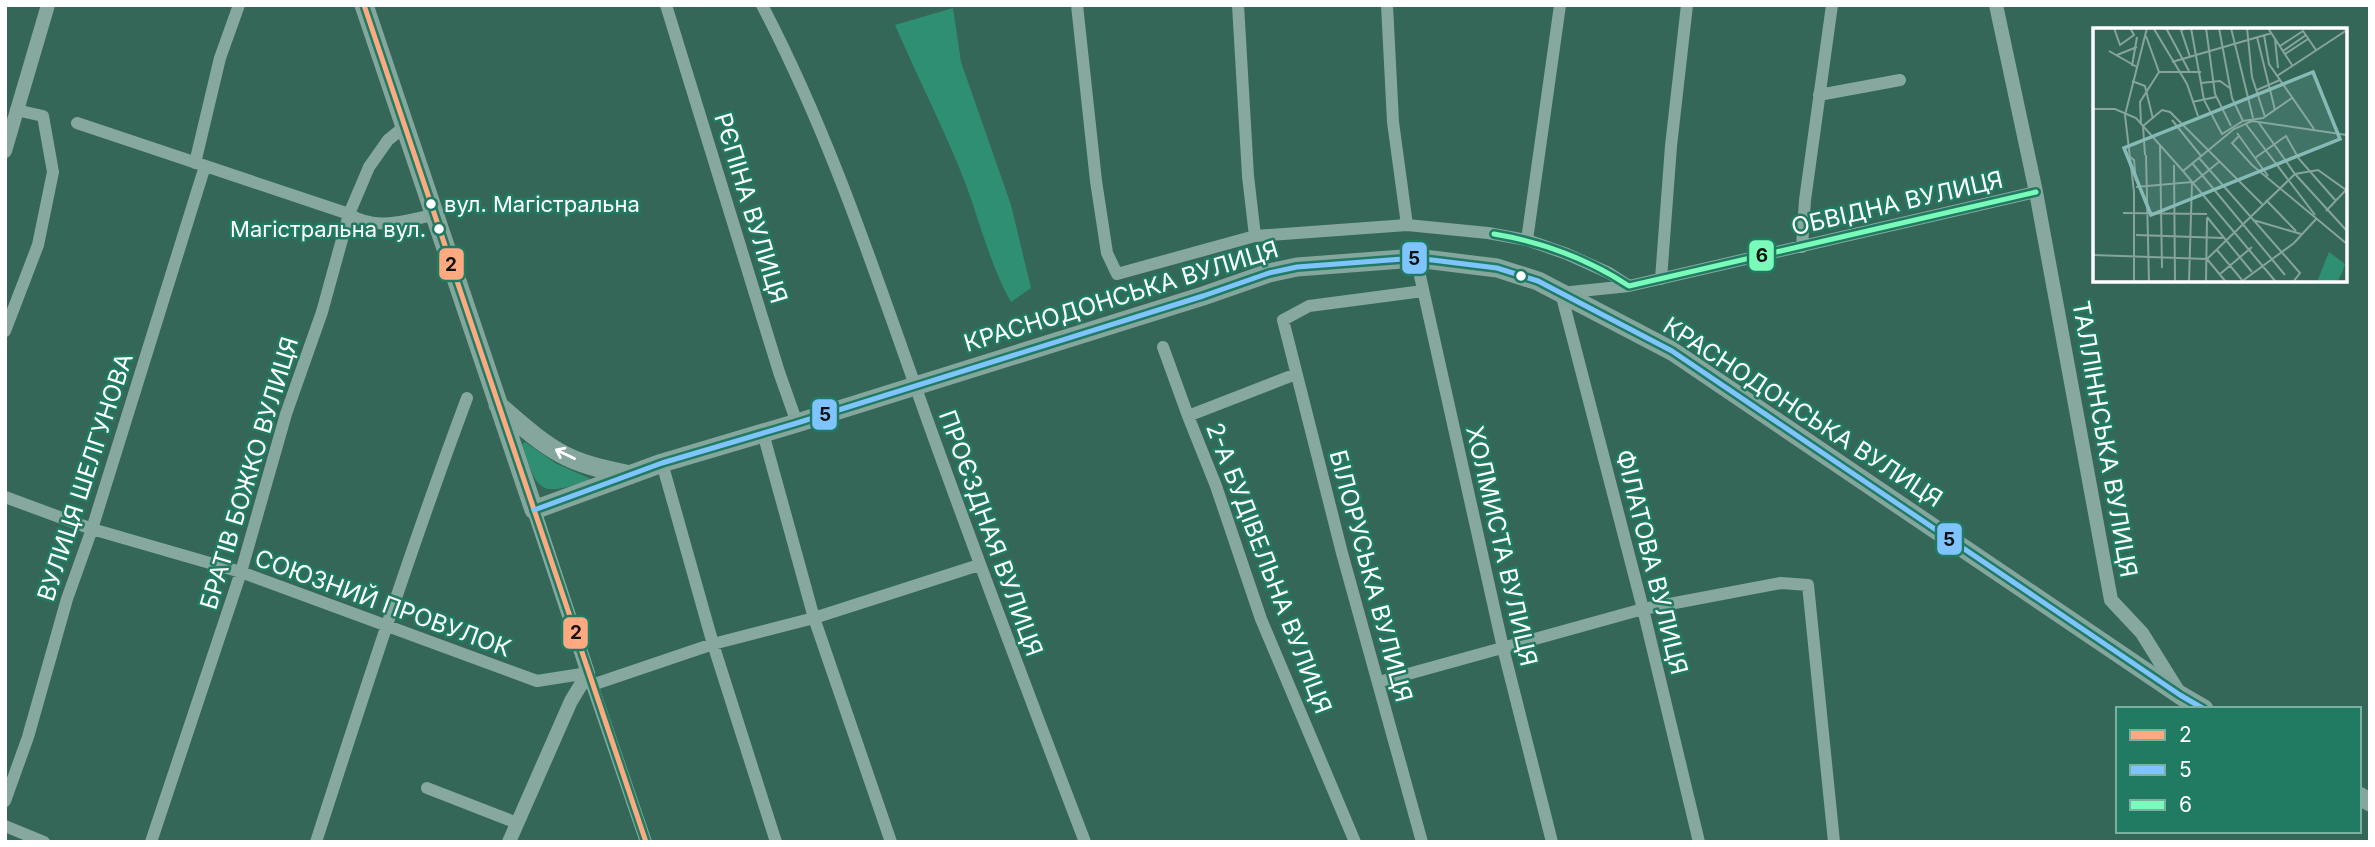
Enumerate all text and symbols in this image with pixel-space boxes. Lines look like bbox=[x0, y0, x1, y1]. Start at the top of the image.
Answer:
inset map bbox=[2093, 28, 2347, 282]
street label: РЄПІНА ВУЛИЦЯ bbox=[708, 109, 794, 307]
street label: ОБВІДНА ВУЛИЦЯ bbox=[1788, 165, 2006, 241]
place label: вул. Магістральна bbox=[444, 191, 640, 217]
marker: вул. Магістральна bbox=[424, 197, 438, 211]
place label: Магістральна вул. bbox=[230, 216, 426, 242]
marker: Магістральна вул. bbox=[432, 222, 446, 236]
street label: КРАСНОДОНСЬКА ВУЛИЦЯ bbox=[960, 234, 1282, 358]
line badge: 6 bbox=[1748, 239, 1775, 272]
line badge: 5 bbox=[1401, 241, 1428, 275]
text: 6 bbox=[1756, 244, 1768, 267]
line badge: 2 bbox=[438, 247, 465, 281]
text: 5 bbox=[1408, 247, 1420, 270]
text: 2 bbox=[445, 253, 457, 276]
unlabelled marker bbox=[1514, 269, 1528, 283]
street label: ТАЛЛІННСЬКА ВУЛИЦЯ bbox=[2066, 299, 2144, 579]
street label: КРАСНОДОНСЬКА ВУЛИЦЯ bbox=[1658, 311, 1948, 513]
street label: БРАТІВ БОЖКО ВУЛИЦЯ bbox=[194, 333, 304, 613]
street label: ВУЛИЦЯ ШЕЛГУНОВА bbox=[31, 349, 139, 605]
line badge: 5 bbox=[811, 398, 838, 431]
text: 5 bbox=[819, 403, 831, 426]
street label: ПРОЄЗДНАЯ ВУЛИЦЯ bbox=[933, 406, 1049, 660]
street label: 2-А БУДІВЕЛЬНА ВУЛИЦЯ bbox=[1200, 418, 1338, 718]
street label: ХОЛМИСТА ВУЛИЦЯ bbox=[1460, 423, 1544, 669]
one-way arrow bbox=[555, 447, 576, 461]
street label: БІЛОРУСЬКА ВУЛИЦЯ bbox=[1323, 447, 1419, 705]
street label: ФІЛАТОВА ВУЛИЦЯ bbox=[1610, 447, 1694, 677]
line badge: 5 bbox=[1936, 522, 1963, 556]
text: 5 bbox=[1943, 528, 1955, 551]
street label: СОЮЗНИЙ ПРОВУЛОК bbox=[251, 542, 515, 663]
line badge: 2 bbox=[562, 616, 589, 650]
text: 2 bbox=[570, 621, 582, 644]
legend bbox=[2116, 707, 2361, 833]
text: 2 bbox=[2179, 722, 2192, 747]
text: 5 bbox=[2179, 757, 2192, 782]
text: 6 bbox=[2179, 792, 2192, 817]

